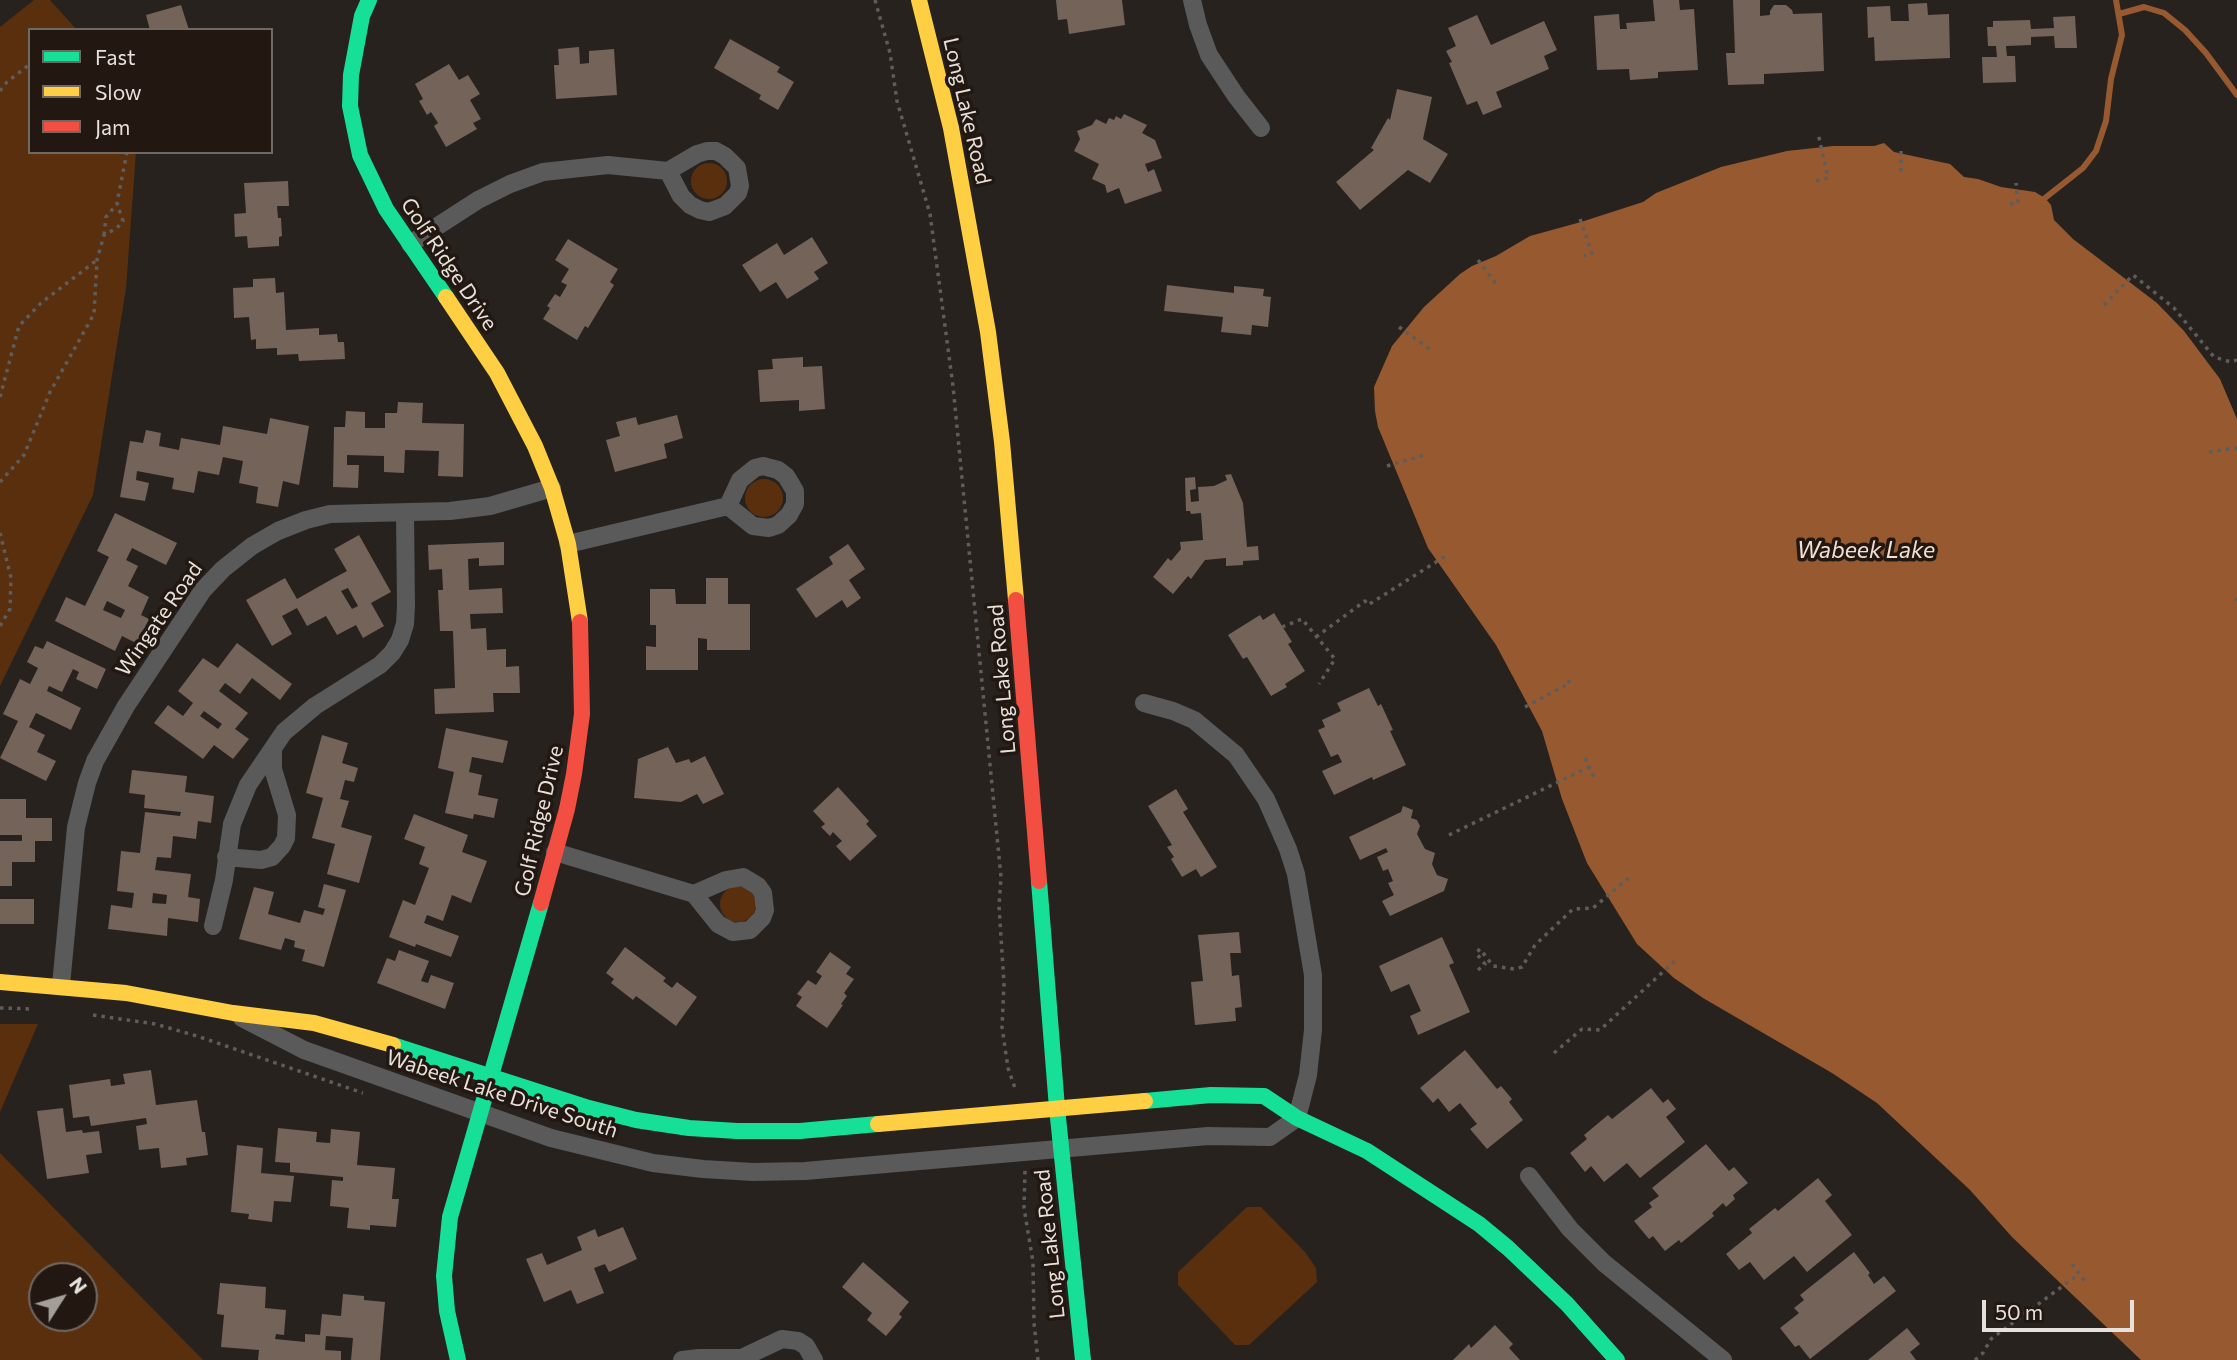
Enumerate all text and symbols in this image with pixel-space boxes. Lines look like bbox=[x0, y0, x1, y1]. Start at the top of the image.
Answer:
legend bbox=[28, 28, 273, 154]
street label: Long Lake Road bbox=[938, 35, 996, 187]
text: Fast bbox=[95, 44, 136, 69]
text: Slow bbox=[95, 79, 142, 104]
text: Jam bbox=[95, 114, 130, 139]
street label: Golf Ridge Drive bbox=[395, 193, 503, 335]
water label: Wabeek Lake bbox=[1797, 536, 1935, 564]
street label: Wingate Road bbox=[110, 557, 208, 681]
street label: Long Lake Road bbox=[983, 603, 1021, 755]
street label: Golf Ridge Drive bbox=[509, 743, 569, 899]
street label: Wabeek Lake Drive South bbox=[383, 1045, 621, 1143]
street label: Long Lake Road bbox=[1030, 1168, 1070, 1320]
north arrow bbox=[28, 1262, 98, 1332]
text: N bbox=[65, 1273, 92, 1298]
scale bar bbox=[1985, 1286, 2137, 1330]
text: 50 m bbox=[1995, 1299, 2043, 1324]

